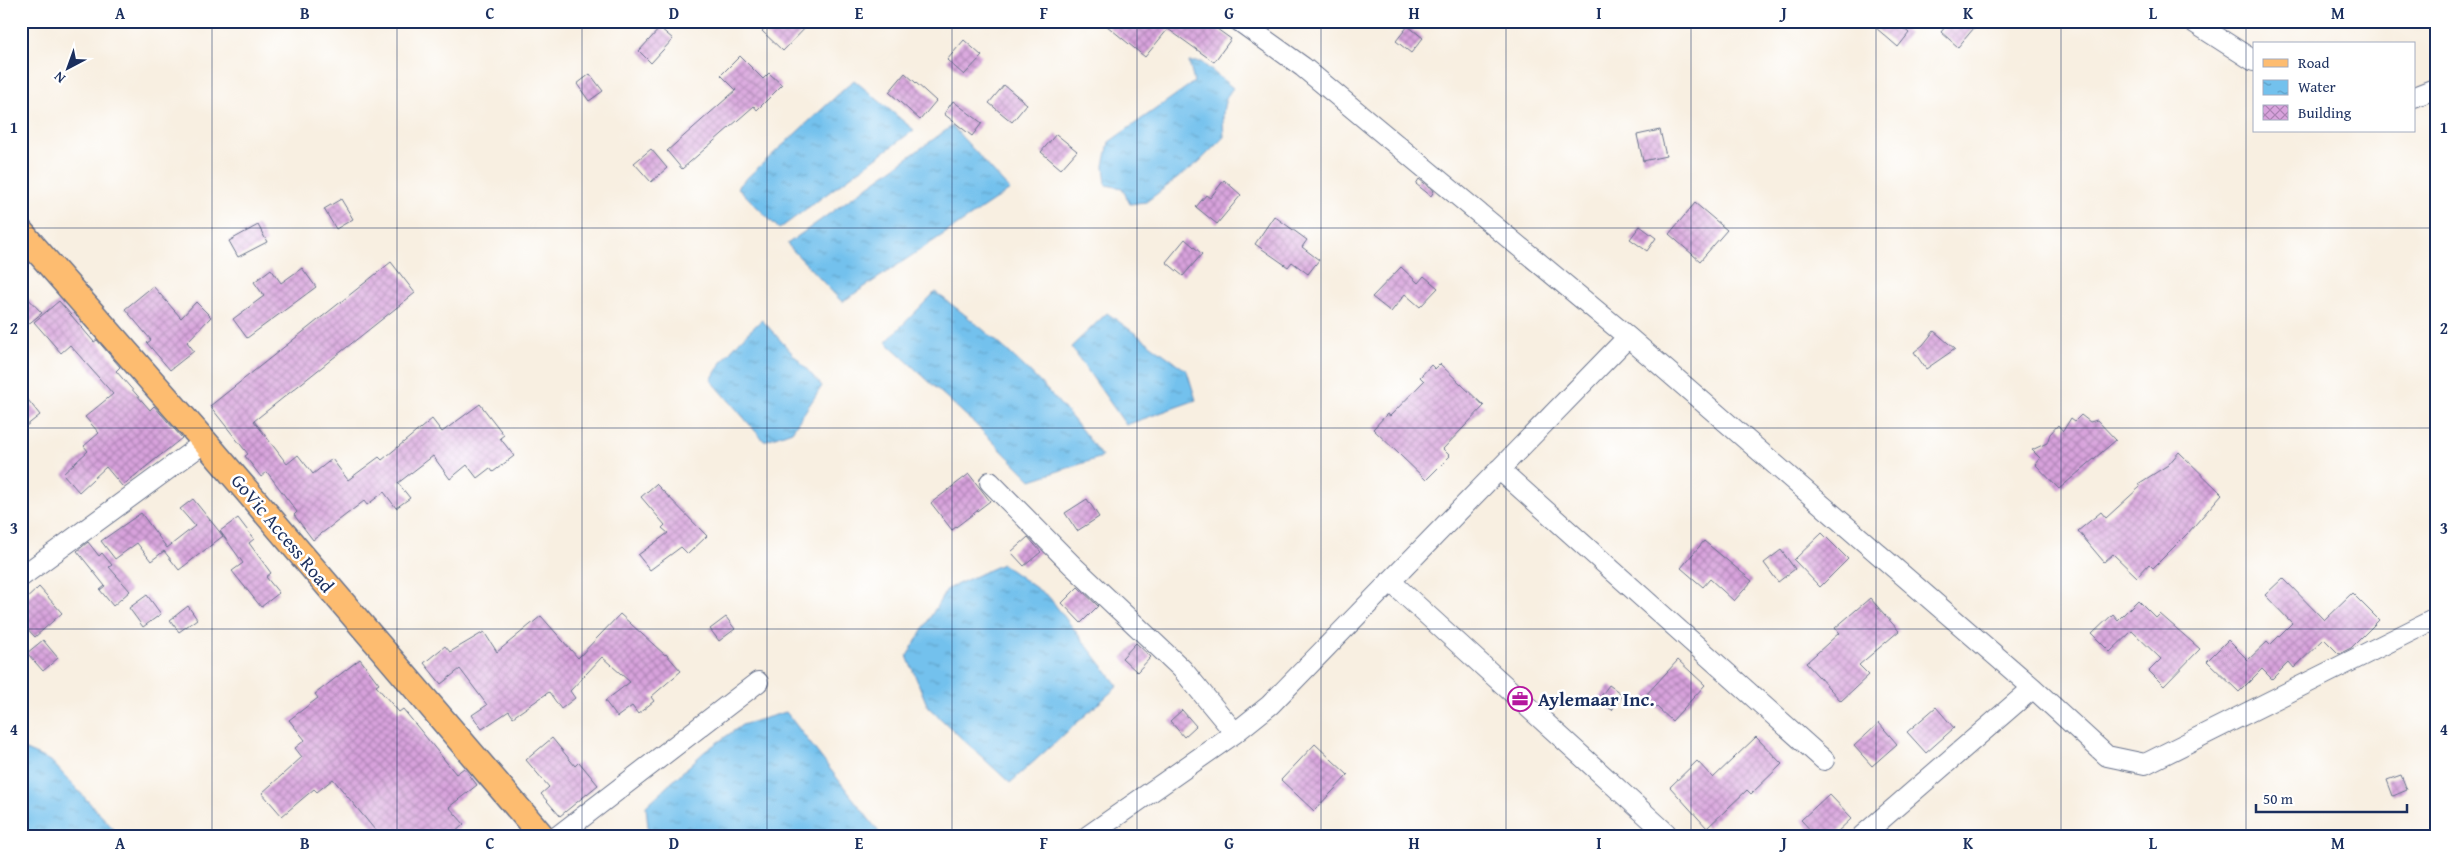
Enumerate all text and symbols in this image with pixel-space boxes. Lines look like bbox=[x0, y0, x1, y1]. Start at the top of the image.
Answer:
text: A bbox=[115, 1, 126, 25]
text: B bbox=[300, 1, 310, 25]
text: C bbox=[485, 1, 495, 25]
text: D bbox=[669, 1, 679, 25]
text: E bbox=[855, 1, 864, 25]
text: F bbox=[1040, 1, 1048, 25]
text: G bbox=[1224, 1, 1234, 25]
text: H bbox=[1408, 1, 1420, 25]
text: I bbox=[1596, 1, 1602, 25]
text: J bbox=[1778, 1, 1787, 25]
text: K bbox=[1963, 1, 1974, 25]
text: L bbox=[2149, 1, 2158, 25]
text: M bbox=[2331, 1, 2345, 25]
north arrow bbox=[42, 42, 92, 92]
legend bbox=[2253, 42, 2416, 132]
text: Road bbox=[2298, 52, 2329, 73]
text: N bbox=[49, 67, 70, 88]
text: Water bbox=[2298, 76, 2336, 97]
text: Building bbox=[2298, 102, 2352, 123]
text: 1 bbox=[10, 115, 18, 139]
text: 1 bbox=[2440, 115, 2448, 139]
text: 2 bbox=[10, 316, 18, 340]
text: 2 bbox=[2440, 316, 2448, 340]
street label: GoVic Access Road bbox=[225, 467, 342, 599]
text: 3 bbox=[10, 516, 18, 540]
text: 3 bbox=[2440, 516, 2448, 540]
place label: Aylemaar Inc. bbox=[1538, 685, 1655, 713]
office icon: Aylemaar Inc. bbox=[1507, 686, 1533, 712]
text: 4 bbox=[10, 717, 18, 741]
text: 4 bbox=[2440, 717, 2448, 741]
scale bar bbox=[2256, 782, 2407, 814]
text: 50 m bbox=[2263, 788, 2294, 809]
text: A bbox=[115, 831, 126, 855]
text: B bbox=[300, 831, 310, 855]
text: C bbox=[485, 831, 495, 855]
text: D bbox=[669, 831, 679, 855]
text: E bbox=[855, 831, 864, 855]
text: F bbox=[1040, 831, 1048, 855]
text: G bbox=[1224, 831, 1234, 855]
text: H bbox=[1408, 831, 1420, 855]
text: I bbox=[1596, 831, 1602, 855]
text: J bbox=[1778, 831, 1787, 855]
text: K bbox=[1963, 831, 1974, 855]
text: L bbox=[2149, 831, 2158, 855]
text: M bbox=[2331, 831, 2345, 855]

